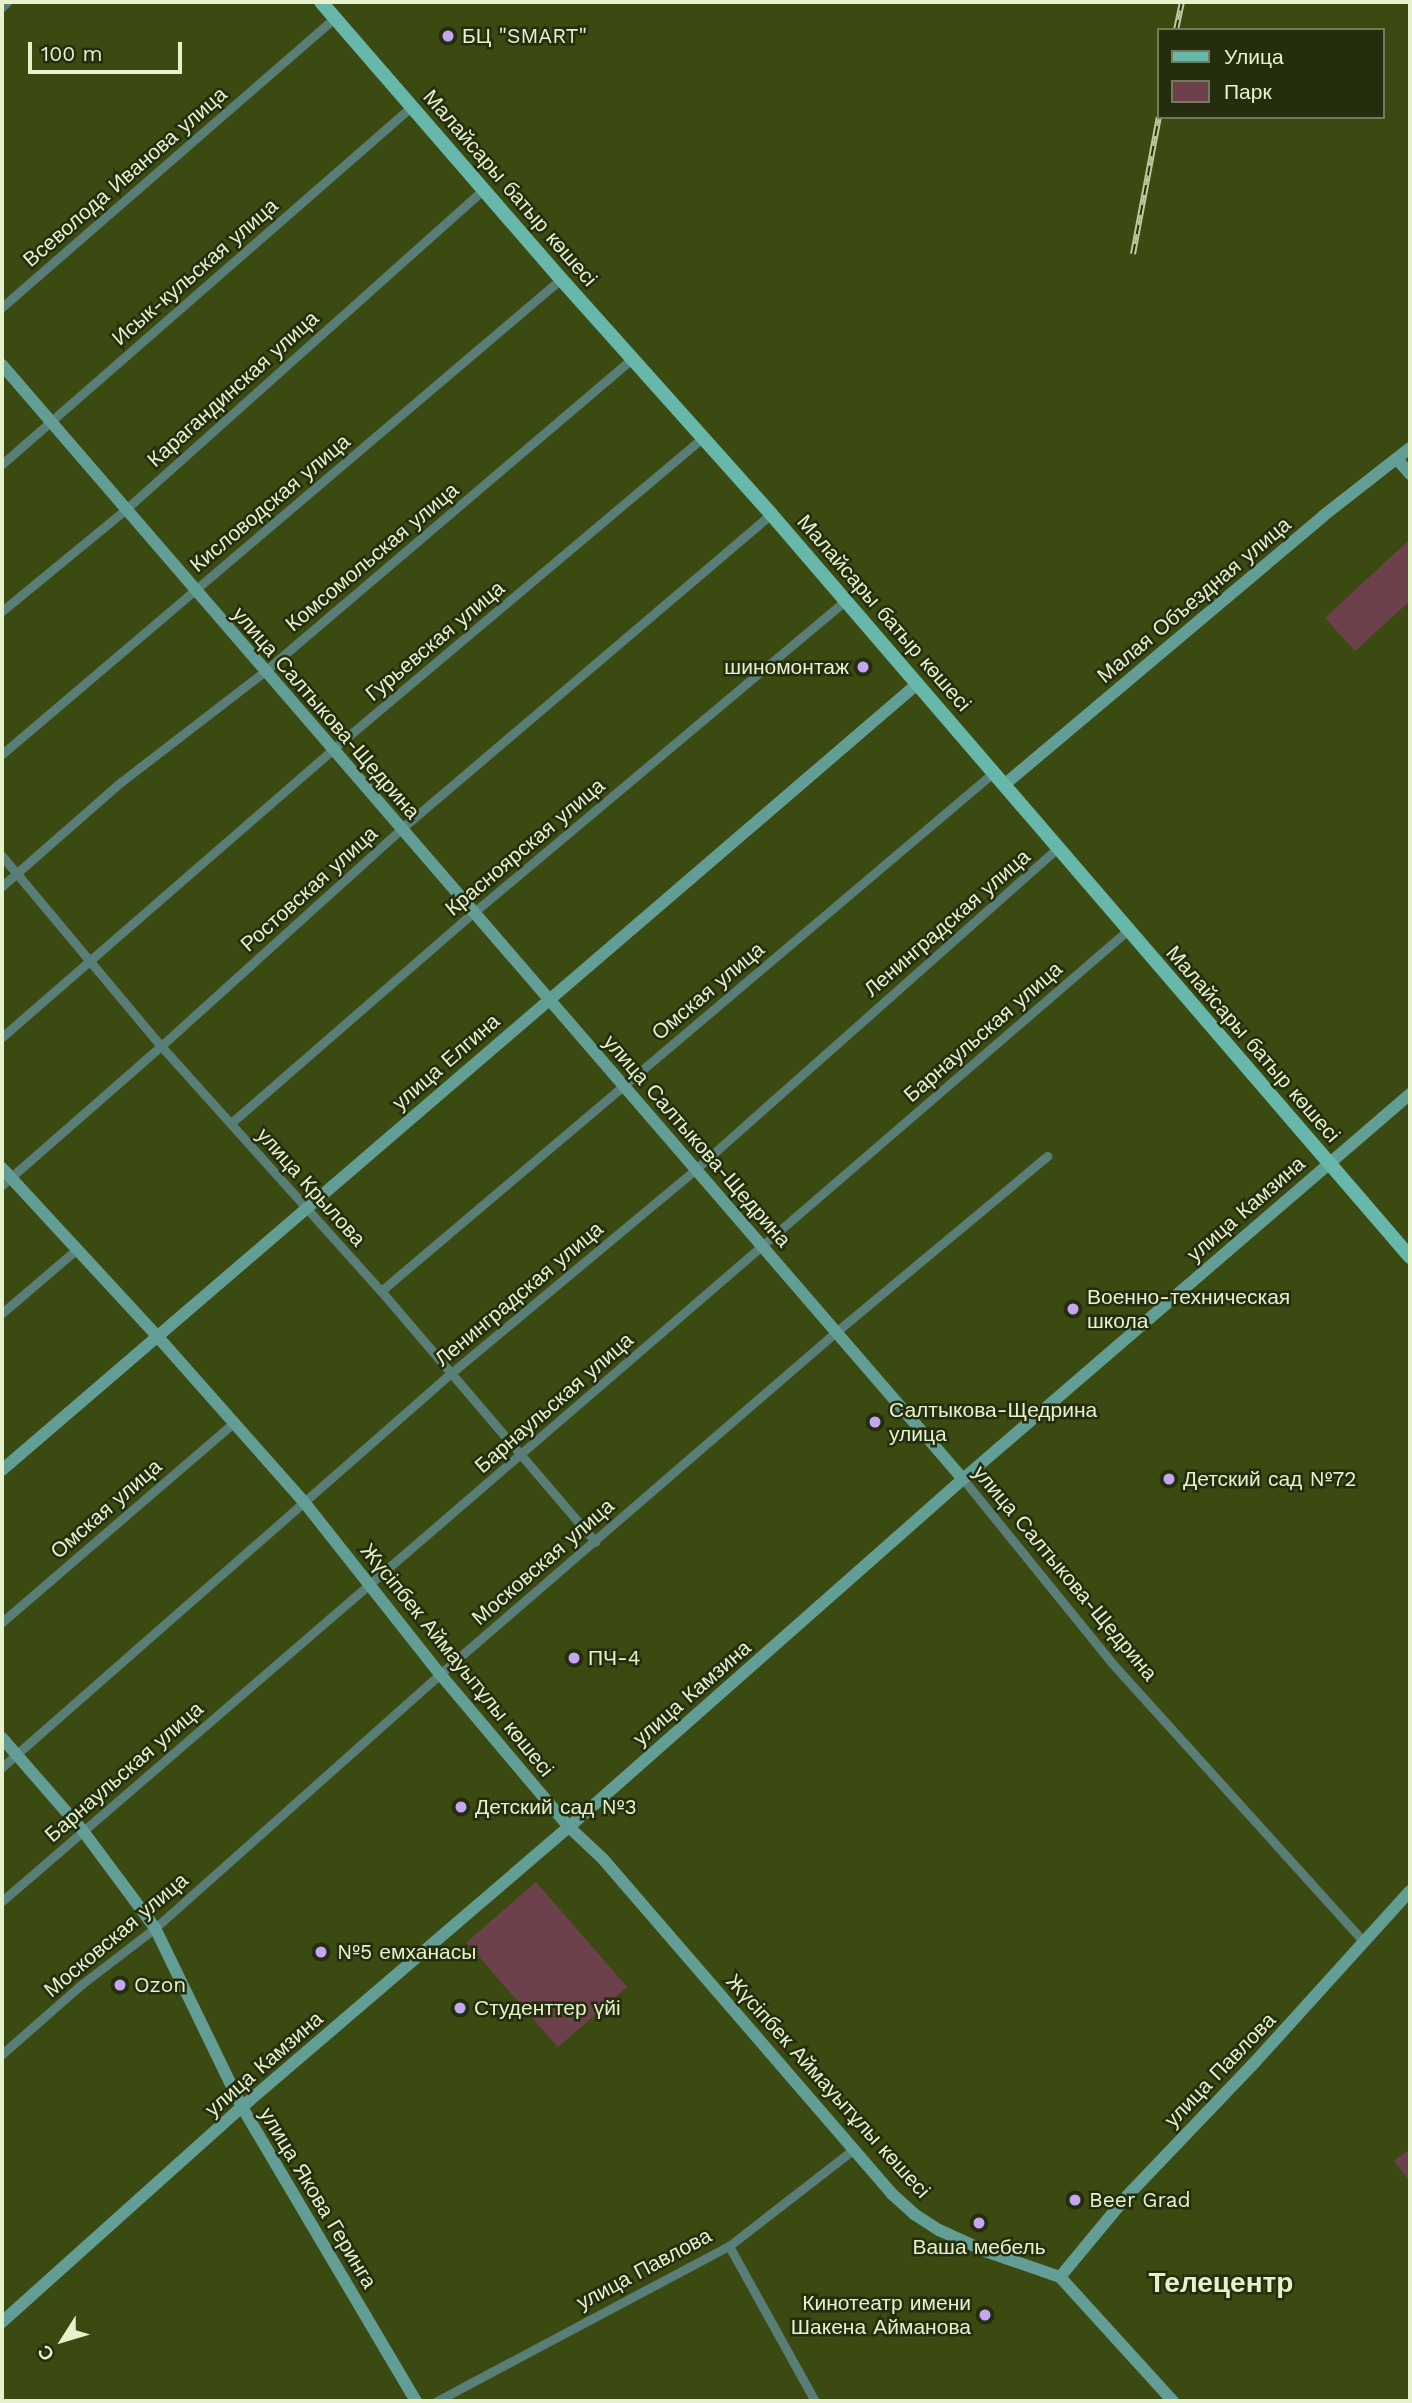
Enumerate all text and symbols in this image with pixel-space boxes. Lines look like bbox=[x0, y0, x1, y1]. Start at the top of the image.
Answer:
place label: БЦ "SMART" bbox=[462, 23, 587, 49]
scale bar bbox=[32, 28, 186, 72]
marker: БЦ "SMART" bbox=[440, 28, 456, 44]
legend bbox=[1156, 28, 1384, 119]
text: 100 m bbox=[41, 41, 103, 66]
text: Улица bbox=[1224, 44, 1284, 69]
text: Парк bbox=[1224, 79, 1272, 104]
street label: Всеволода Иванова улица bbox=[18, 82, 232, 272]
street label: Малайсары батыр көшесі bbox=[418, 85, 602, 291]
street label: Исык-кульская улица bbox=[107, 193, 283, 351]
street label: Карагандинская улица bbox=[142, 306, 324, 472]
street label: Кисловодская улица bbox=[185, 429, 355, 577]
street label: Комсомольская улица bbox=[281, 477, 463, 637]
street label: Малайсары батыр көшесі bbox=[792, 510, 976, 716]
street label: Малая Объездная улица bbox=[1092, 512, 1296, 688]
street label: Гурьевская улица bbox=[360, 576, 510, 706]
street label: улица Салтыкова-Щедрина bbox=[227, 602, 425, 824]
place label: шиномонтаж bbox=[724, 654, 849, 680]
marker: шиномонтаж bbox=[855, 659, 871, 675]
street label: Красноярская улица bbox=[440, 773, 610, 921]
street label: Ростовская улица bbox=[235, 821, 383, 957]
street label: Ленинградская улица bbox=[859, 844, 1035, 1002]
street label: Омская улица bbox=[647, 937, 769, 1045]
street label: Малайсары батыр көшесі bbox=[1161, 941, 1345, 1147]
street label: Барнаульская улица bbox=[899, 956, 1067, 1108]
street label: улица Елгина bbox=[387, 1009, 505, 1115]
street label: улица Салтыкова-Щедрина bbox=[598, 1030, 796, 1252]
street label: улица Крылова bbox=[251, 1123, 371, 1251]
street label: улица Камзина bbox=[1182, 1151, 1310, 1267]
street label: Ленинградская улица bbox=[430, 1216, 608, 1372]
place label: Военно-техническая школа bbox=[1087, 1284, 1290, 1334]
marker: Военно-техническая школа bbox=[1065, 1301, 1081, 1317]
street label: Барнаульская улица bbox=[470, 1327, 638, 1479]
place label: Салтыкова-Щедрина улица bbox=[889, 1397, 1097, 1447]
marker: Салтыкова-Щедрина улица bbox=[867, 1414, 883, 1430]
street label: Омская улица bbox=[45, 1454, 167, 1564]
street label: улица Салтыкова-Щедрина bbox=[968, 1460, 1162, 1686]
place label: Детский сад №72 bbox=[1183, 1466, 1356, 1492]
marker: Детский сад №72 bbox=[1161, 1471, 1177, 1487]
street label: Московская улица bbox=[467, 1493, 619, 1631]
street label: Жүсіпбек Аймауытұлы көшесі bbox=[355, 1538, 559, 1782]
street label: улица Камзина bbox=[628, 1635, 756, 1751]
place label: ПЧ-4 bbox=[588, 1645, 641, 1671]
marker: ПЧ-4 bbox=[566, 1650, 582, 1666]
street label: Барнаульская улица bbox=[40, 1696, 208, 1848]
place label: Детский сад №3 bbox=[475, 1794, 637, 1820]
marker: Детский сад №3 bbox=[453, 1799, 469, 1815]
street label: Московская улица bbox=[39, 1867, 193, 2003]
place label: №5 емханасы bbox=[337, 1939, 476, 1965]
marker: №5 емханасы bbox=[311, 1942, 331, 1962]
street label: Жүсіпбек Аймауытұлы көшесі bbox=[721, 1969, 935, 2203]
place label: Ozon bbox=[134, 1972, 186, 1998]
marker: Ozon bbox=[112, 1977, 128, 1993]
place label: Студенттер үйі bbox=[474, 1995, 621, 2021]
marker: Студенттер үйі bbox=[452, 2000, 468, 2016]
street label: улица Камзина bbox=[200, 2006, 328, 2122]
street label: улица Павлова bbox=[1159, 2008, 1281, 2132]
street label: улица Якова Геринга bbox=[254, 2103, 382, 2293]
place label: Beer Grad bbox=[1089, 2187, 1191, 2213]
marker: Beer Grad bbox=[1067, 2192, 1083, 2208]
marker: Ваша мебель bbox=[971, 2215, 987, 2231]
street label: улица Павлова bbox=[572, 2223, 716, 2315]
place label: Ваша мебель bbox=[912, 2234, 1046, 2260]
district label: Телецентр bbox=[1149, 2266, 1293, 2300]
place label: Кинотеатр имени Шакена Айманова bbox=[791, 2290, 971, 2340]
north arrow bbox=[28, 2305, 98, 2375]
marker: Кинотеатр имени Шакена Айманова bbox=[977, 2307, 993, 2323]
text: С bbox=[33, 2341, 59, 2365]

